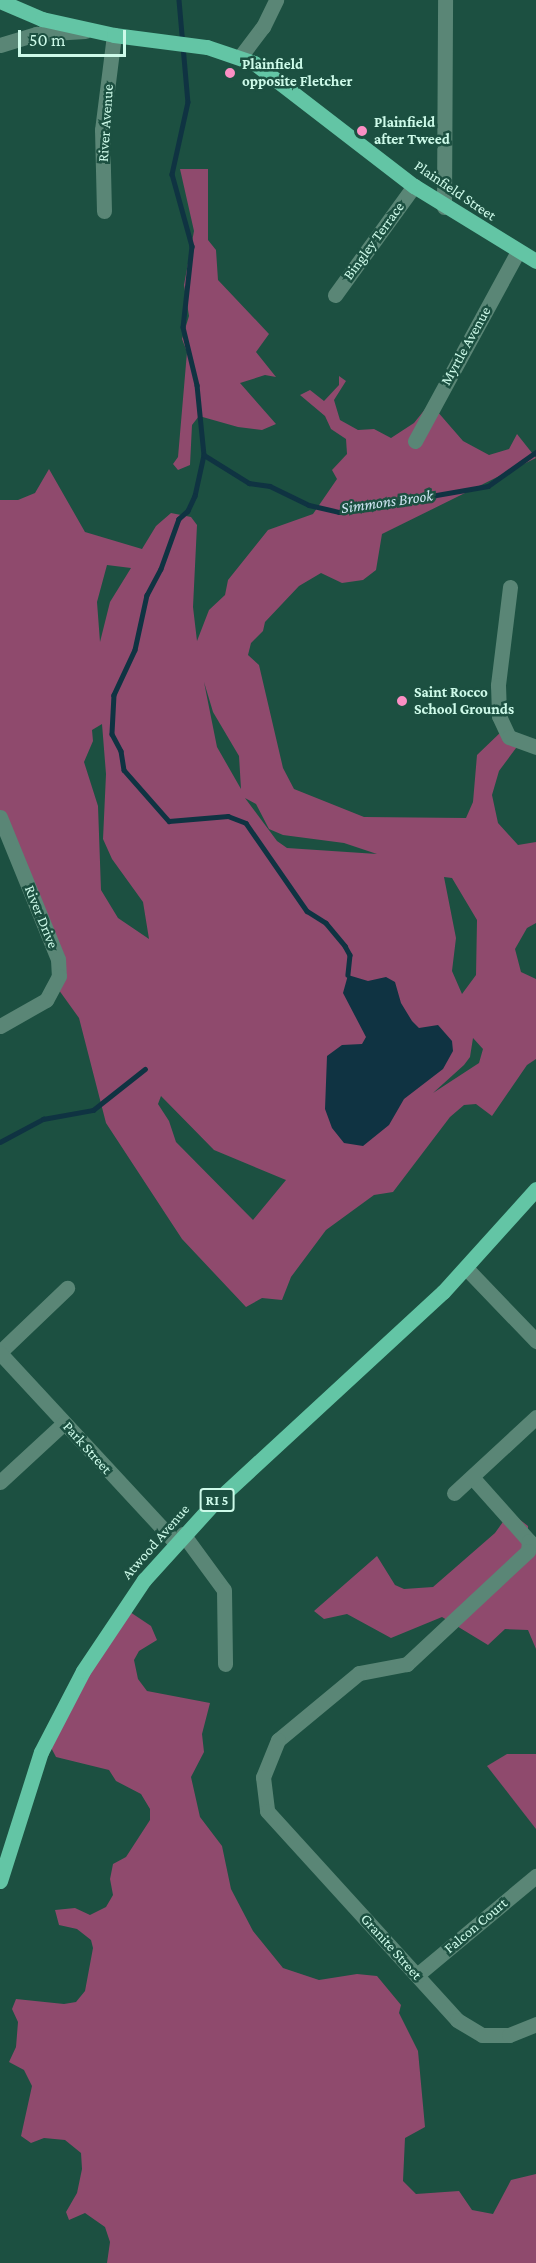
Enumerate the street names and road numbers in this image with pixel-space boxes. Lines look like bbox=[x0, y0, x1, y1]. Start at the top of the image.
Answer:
street label: River Avenue bbox=[94, 84, 118, 162]
street label: Plainfield Street bbox=[411, 157, 499, 225]
street label: Bingley Terrace bbox=[340, 199, 408, 283]
street label: Myrtle Avenue bbox=[437, 303, 495, 389]
street label: River Drive bbox=[20, 883, 62, 951]
street label: Park Street bbox=[59, 1418, 115, 1478]
road number: RI 5 bbox=[199, 1489, 235, 1511]
street label: Atwood Avenue bbox=[118, 1501, 194, 1583]
street label: Falcon Court bbox=[441, 1894, 511, 1958]
street label: Granite Street bbox=[357, 1910, 425, 1984]

